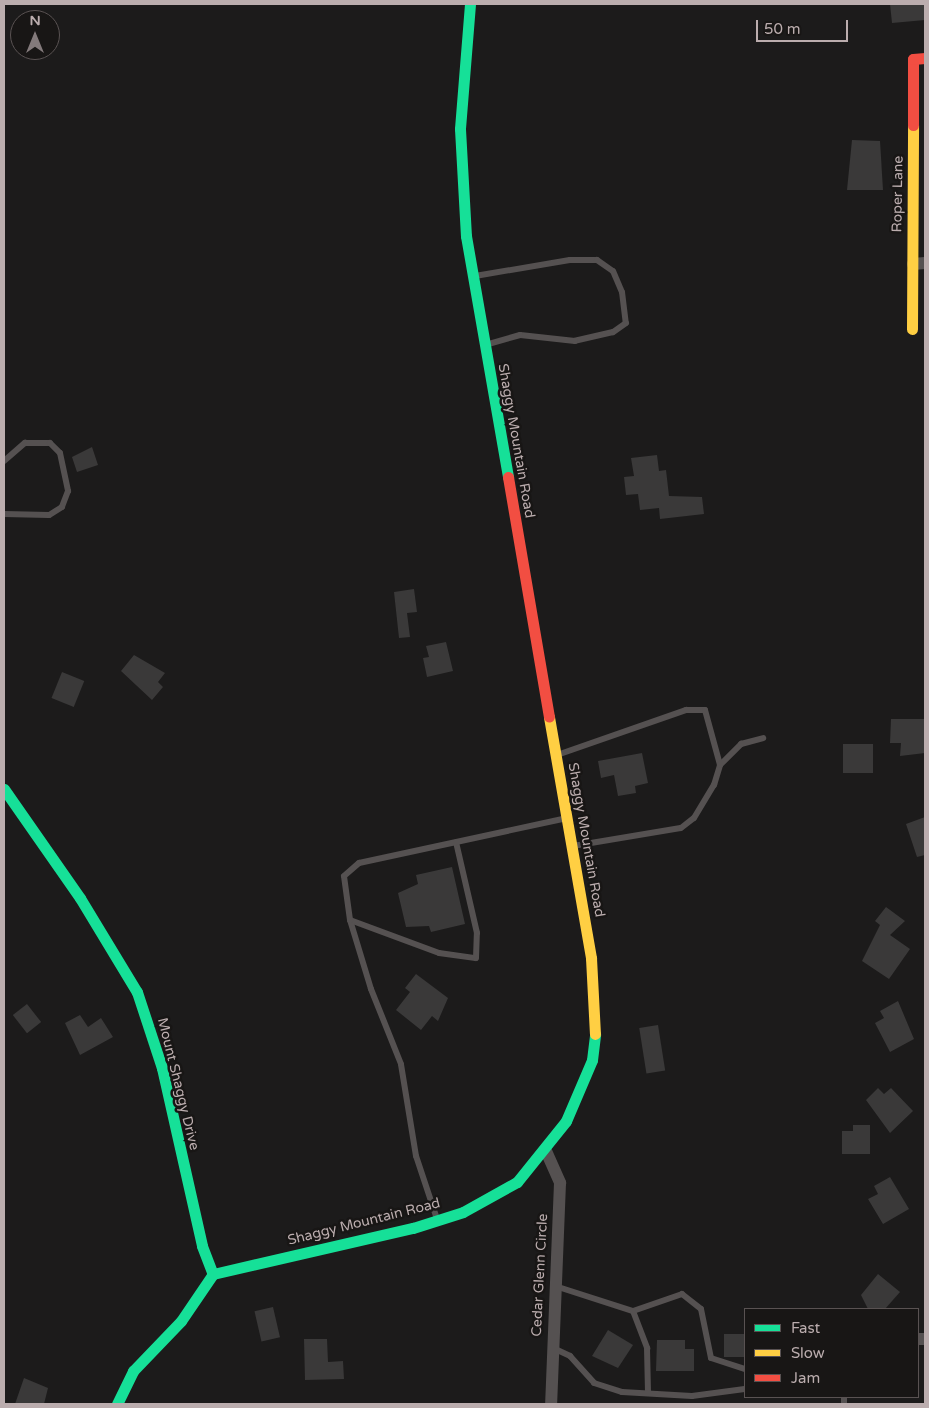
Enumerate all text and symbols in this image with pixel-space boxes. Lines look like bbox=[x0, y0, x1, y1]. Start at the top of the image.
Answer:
north arrow bbox=[10, 10, 60, 60]
scale bar bbox=[759, 10, 852, 42]
text: N bbox=[29, 12, 41, 29]
text: 50 m bbox=[764, 20, 801, 38]
street label: Roper Lane bbox=[889, 156, 907, 232]
street label: Shaggy Mountain Road bbox=[494, 362, 538, 520]
street label: Shaggy Mountain Road bbox=[564, 761, 608, 919]
street label: Mount Shaggy Drive bbox=[153, 1016, 203, 1152]
street label: Shaggy Mountain Road bbox=[286, 1195, 442, 1249]
street label: Cedar Glenn Circle bbox=[528, 1213, 552, 1337]
legend bbox=[744, 1308, 919, 1398]
text: Fast bbox=[791, 1319, 820, 1337]
text: Slow bbox=[791, 1344, 825, 1362]
text: Jam bbox=[791, 1369, 820, 1387]

